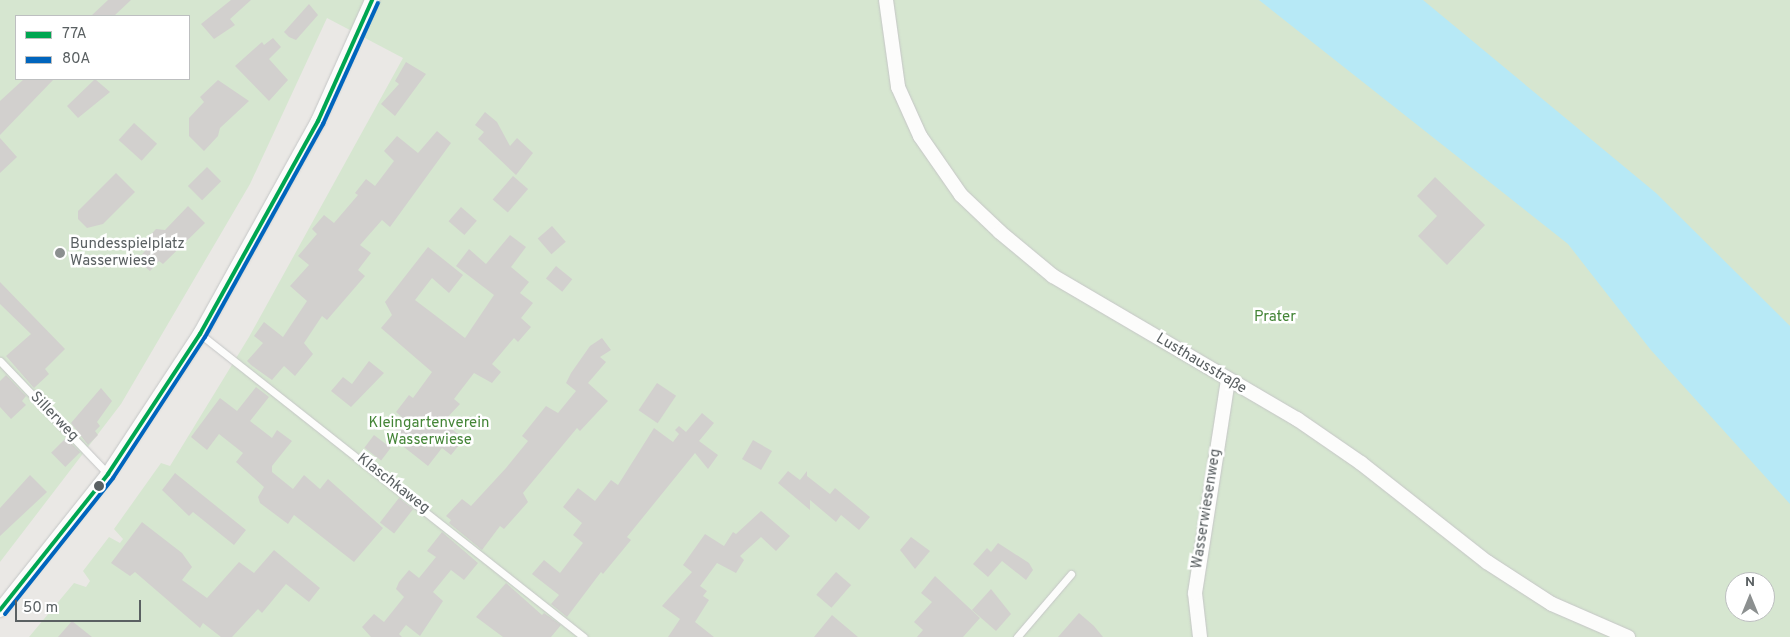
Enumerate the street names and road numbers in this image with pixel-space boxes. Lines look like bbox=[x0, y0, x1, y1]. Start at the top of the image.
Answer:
street label: Lusthausstraße bbox=[1152, 330, 1250, 398]
street label: Sillerweg bbox=[26, 388, 82, 446]
street label: Wasserwiesenweg bbox=[1189, 448, 1225, 570]
street label: Klaschkaweg bbox=[353, 450, 433, 518]

